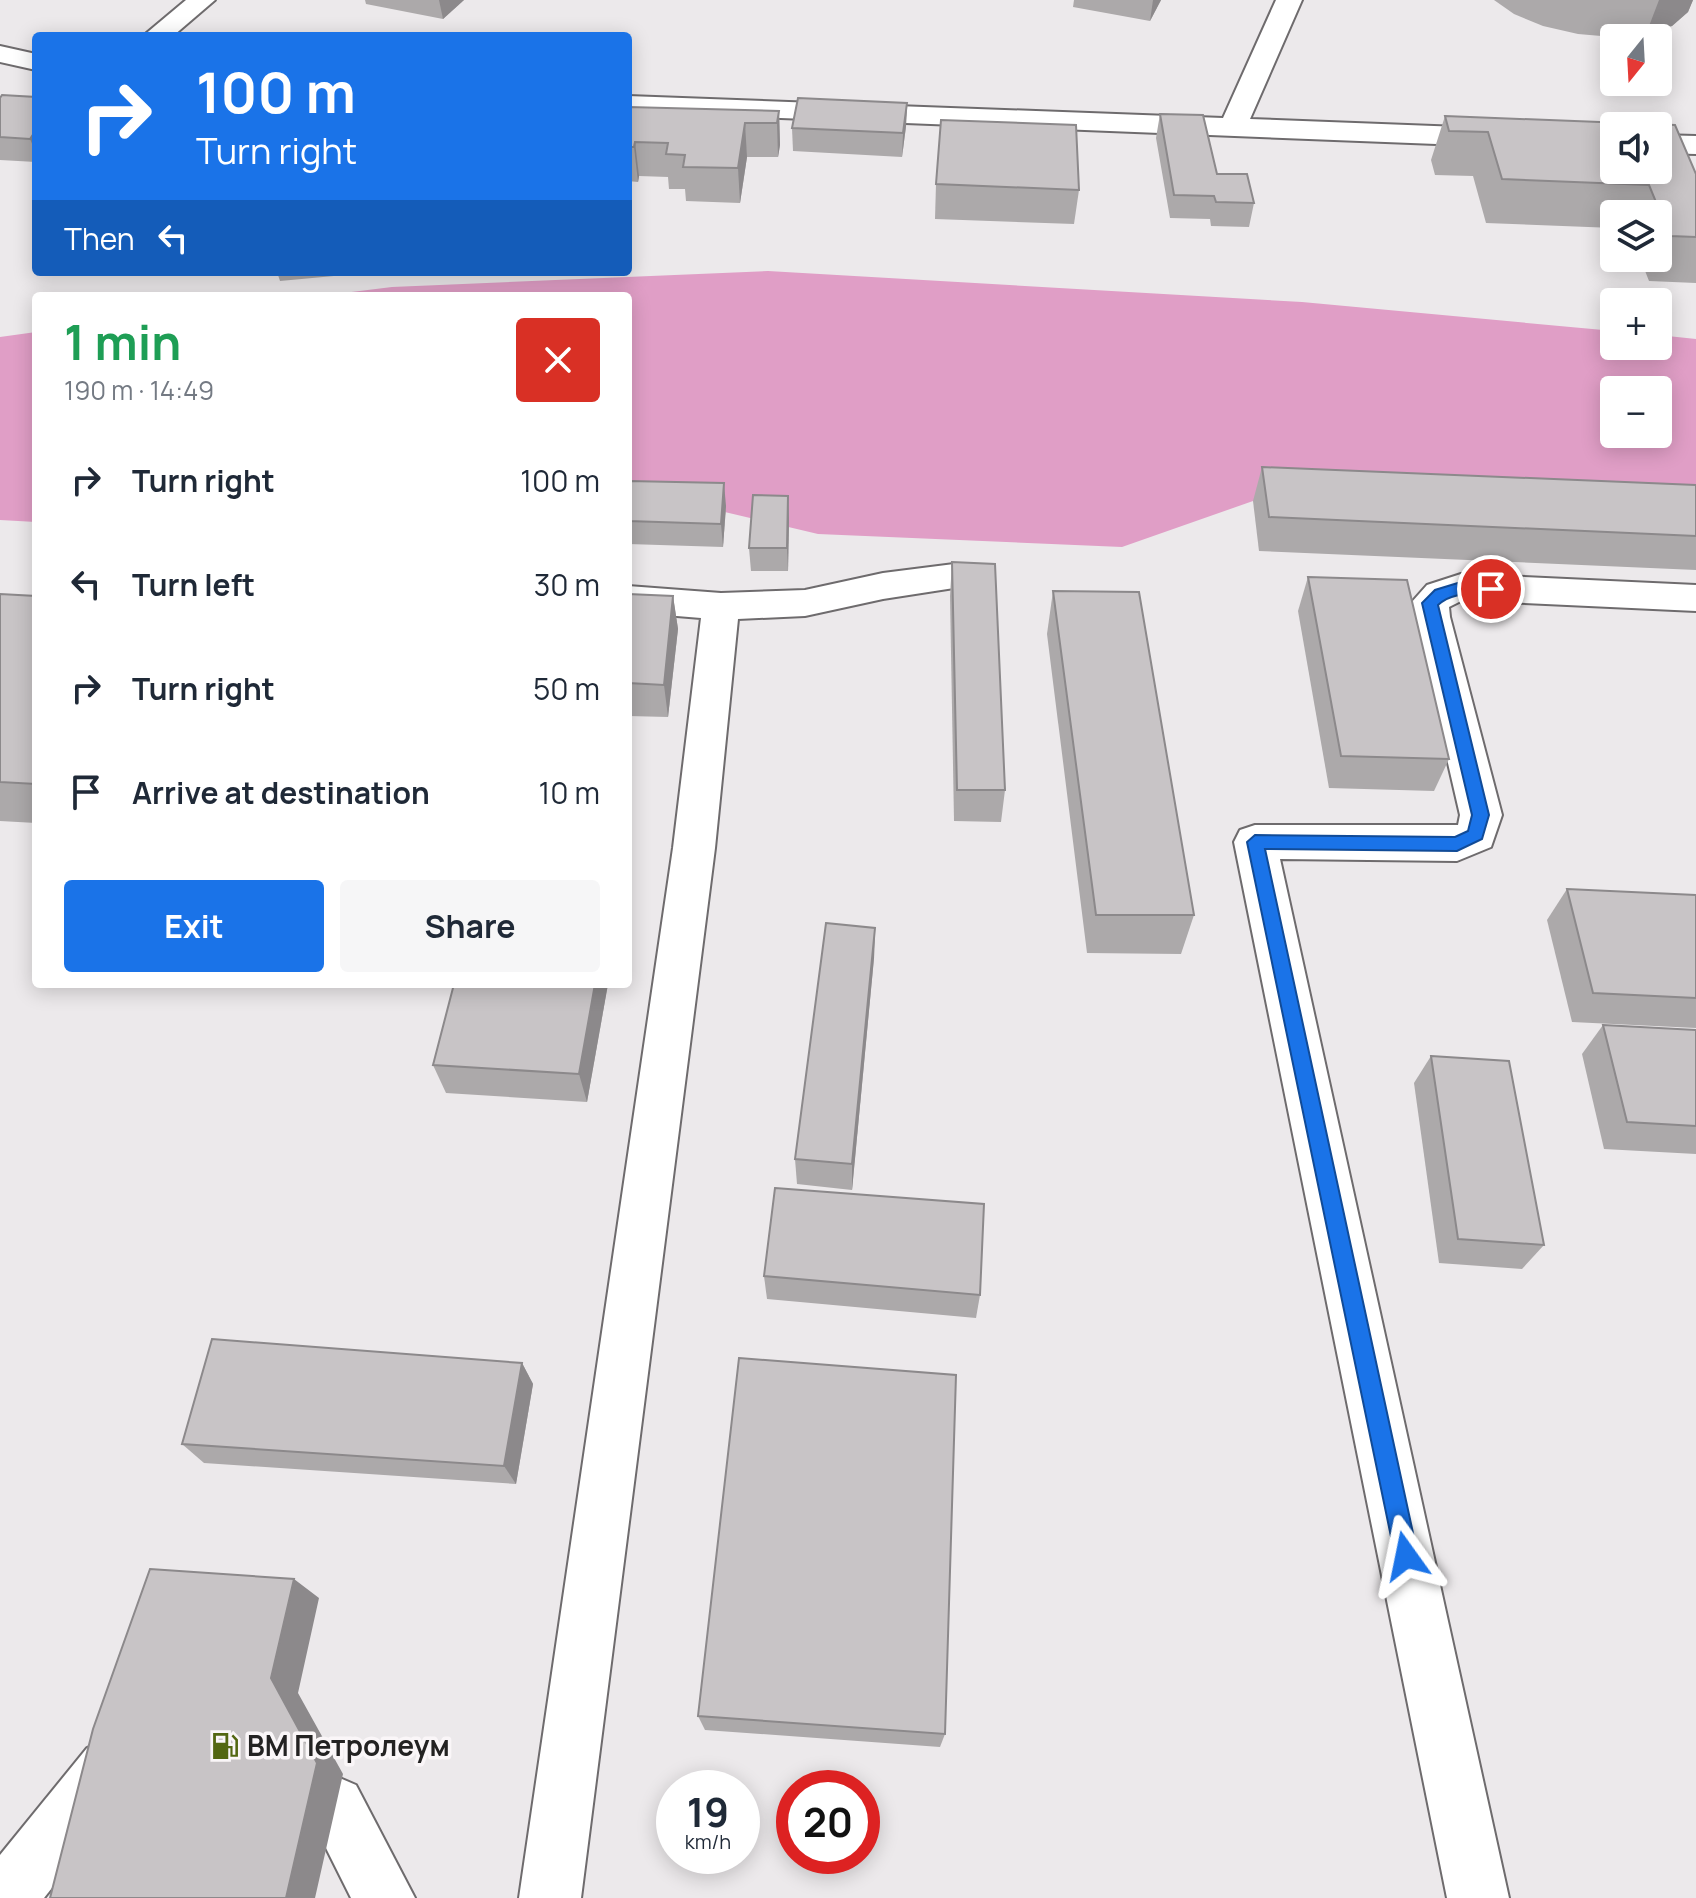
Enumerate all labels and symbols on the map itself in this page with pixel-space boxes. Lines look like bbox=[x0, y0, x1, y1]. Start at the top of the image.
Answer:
north arrow bbox=[1600, 24, 1672, 96]
pin bbox=[1457, 555, 1525, 623]
position arrow bbox=[1364, 1514, 1448, 1598]
place label: ВМ Петролеум bbox=[247, 1726, 450, 1764]
fuel station icon: ВМ Петролеум bbox=[210, 1731, 240, 1761]
speed limit sign: 20 bbox=[776, 1770, 880, 1874]

